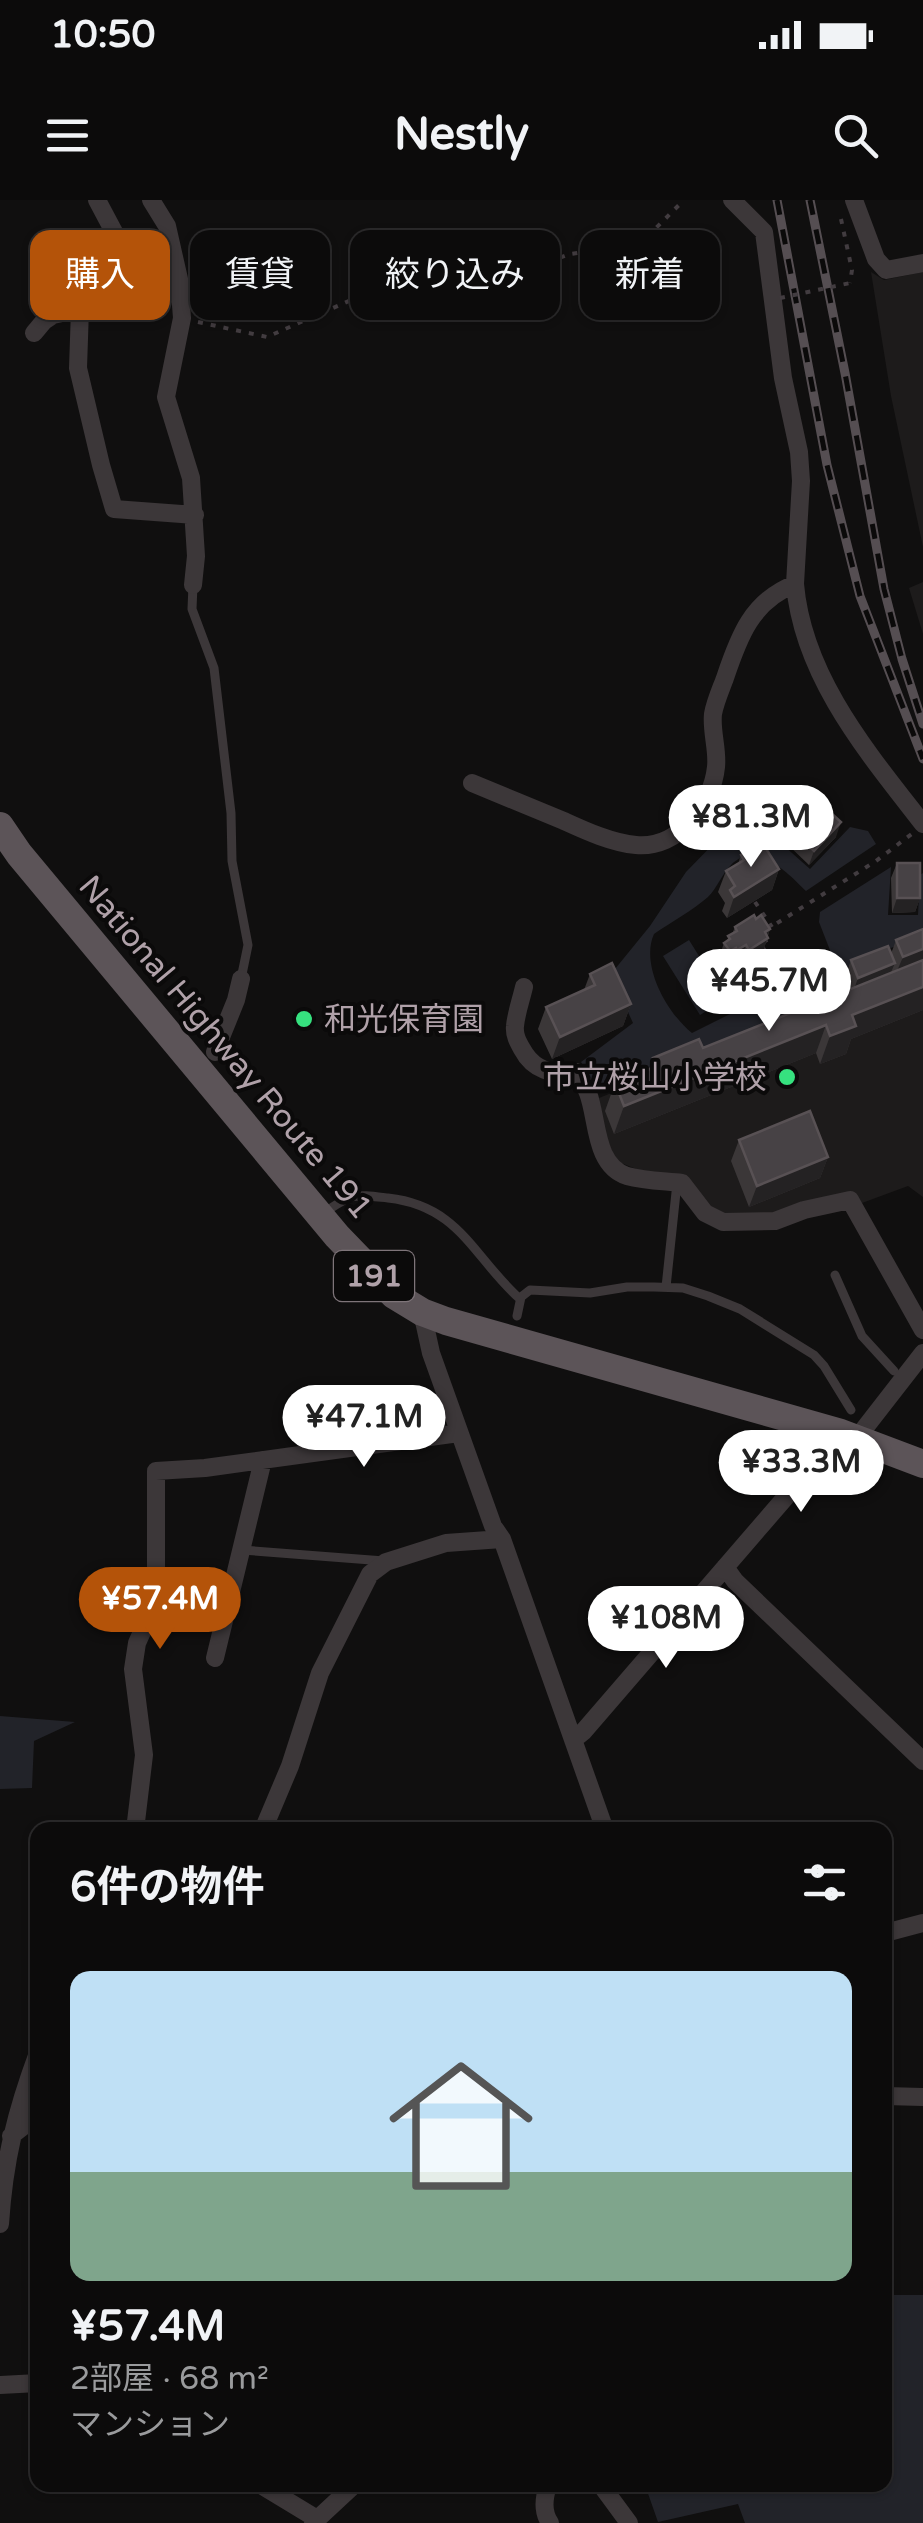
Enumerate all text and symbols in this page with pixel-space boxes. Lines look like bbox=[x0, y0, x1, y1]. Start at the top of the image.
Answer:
text: 10:50 bbox=[50, 12, 155, 58]
icon: menu bbox=[40, 108, 95, 163]
text: Nestly bbox=[394, 108, 529, 162]
icon: search bbox=[828, 108, 883, 163]
chip: 購入 bbox=[30, 230, 170, 320]
chip: 賃貸 bbox=[190, 230, 330, 320]
chip: 絞り込み bbox=[350, 230, 560, 320]
chip: 新着 bbox=[580, 230, 720, 320]
pin: ¥81.3M bbox=[670, 785, 832, 870]
text: ¥81.3M bbox=[691, 798, 811, 836]
street label: National Highway Route 191 bbox=[70, 868, 380, 1227]
pin: ¥45.7M bbox=[688, 949, 850, 1034]
text: ¥45.7M bbox=[709, 962, 829, 1000]
place label: 和光保育園 bbox=[324, 1001, 484, 1039]
marker: 和光保育園 bbox=[293, 1008, 315, 1030]
place label: 市立桜山小学校 bbox=[543, 1059, 767, 1097]
marker: 市立桜山小学校 bbox=[776, 1066, 798, 1088]
road number: 191 bbox=[334, 1251, 414, 1301]
pin: ¥47.1M bbox=[283, 1385, 445, 1470]
text: ¥47.1M bbox=[305, 1398, 423, 1436]
pin: ¥33.3M bbox=[720, 1430, 882, 1515]
text: ¥33.3M bbox=[741, 1443, 861, 1481]
pin: ¥57.4M bbox=[79, 1567, 241, 1652]
text: ¥57.4M bbox=[101, 1580, 219, 1618]
pin: ¥108M bbox=[596, 1586, 736, 1671]
text: ¥108M bbox=[610, 1599, 722, 1637]
icon: filters bbox=[797, 1855, 852, 1910]
text: 6件の物件 bbox=[70, 1862, 264, 1913]
icon: home bbox=[371, 2036, 551, 2216]
text: ¥57.4M bbox=[70, 2301, 225, 2352]
text: 2部屋 · 68 m² bbox=[70, 2360, 269, 2398]
text: マンション bbox=[70, 2406, 230, 2444]

